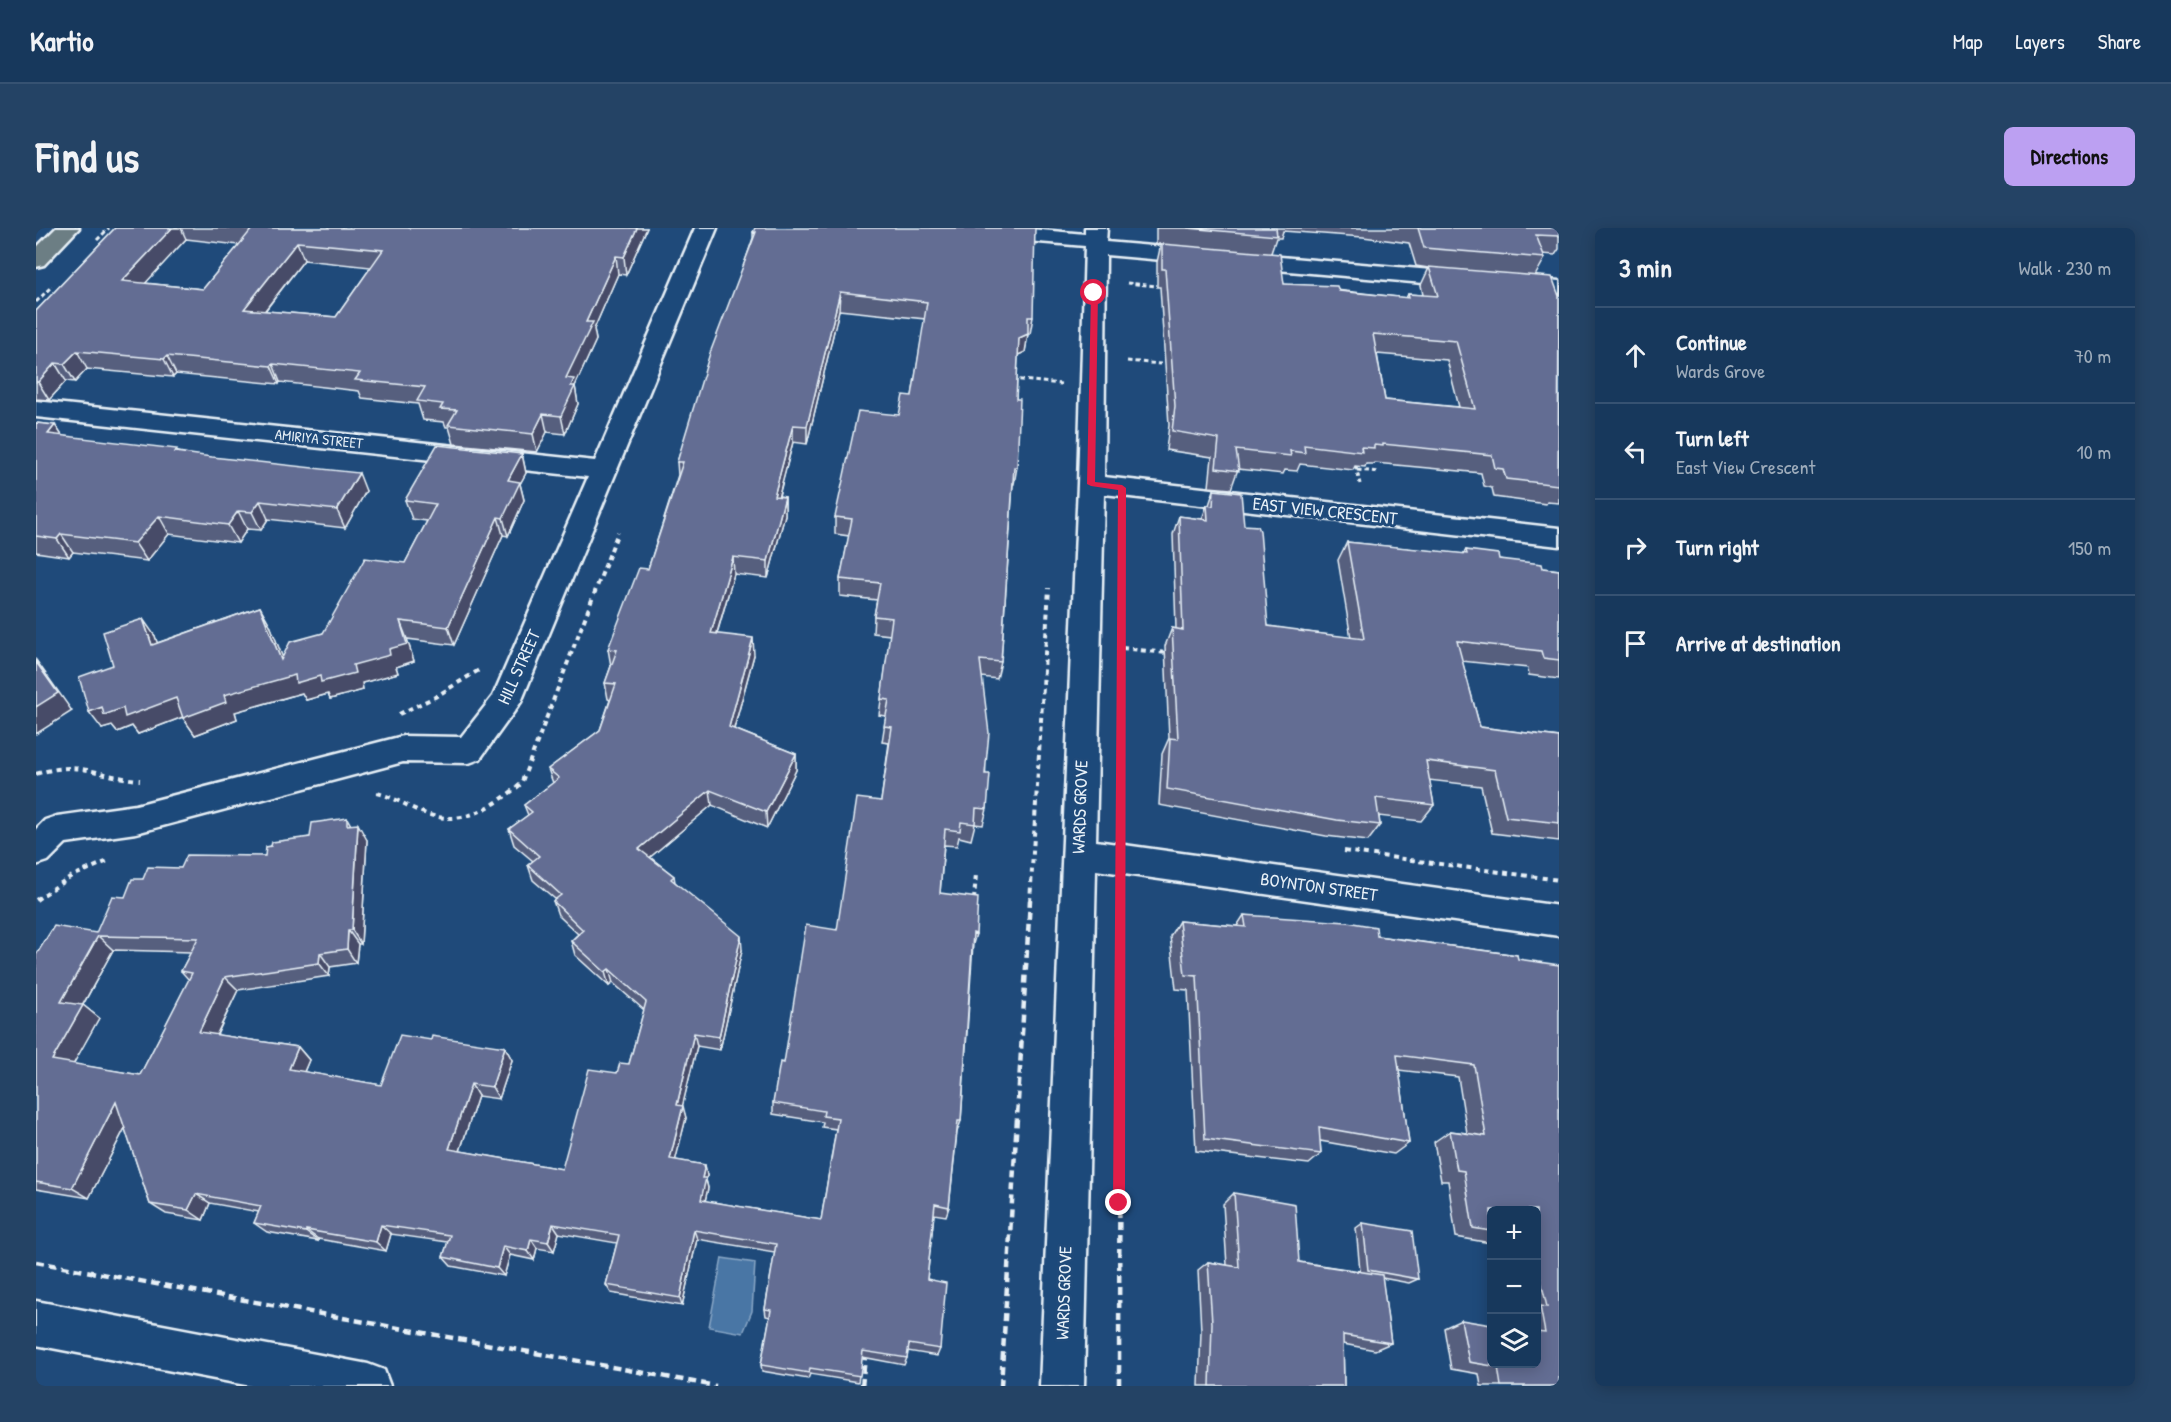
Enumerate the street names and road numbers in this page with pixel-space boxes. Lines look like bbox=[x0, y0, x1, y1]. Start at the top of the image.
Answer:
street label: AMIRIYA STREET bbox=[274, 423, 365, 454]
street label: EAST VIEW CRESCENT bbox=[1252, 490, 1399, 531]
street label: HILL STREET bbox=[491, 625, 546, 708]
street label: WARDS GROVE bbox=[1065, 760, 1094, 854]
street label: BOYNTON STREET bbox=[1259, 866, 1380, 907]
street label: WARDS GROVE bbox=[1049, 1246, 1078, 1340]

